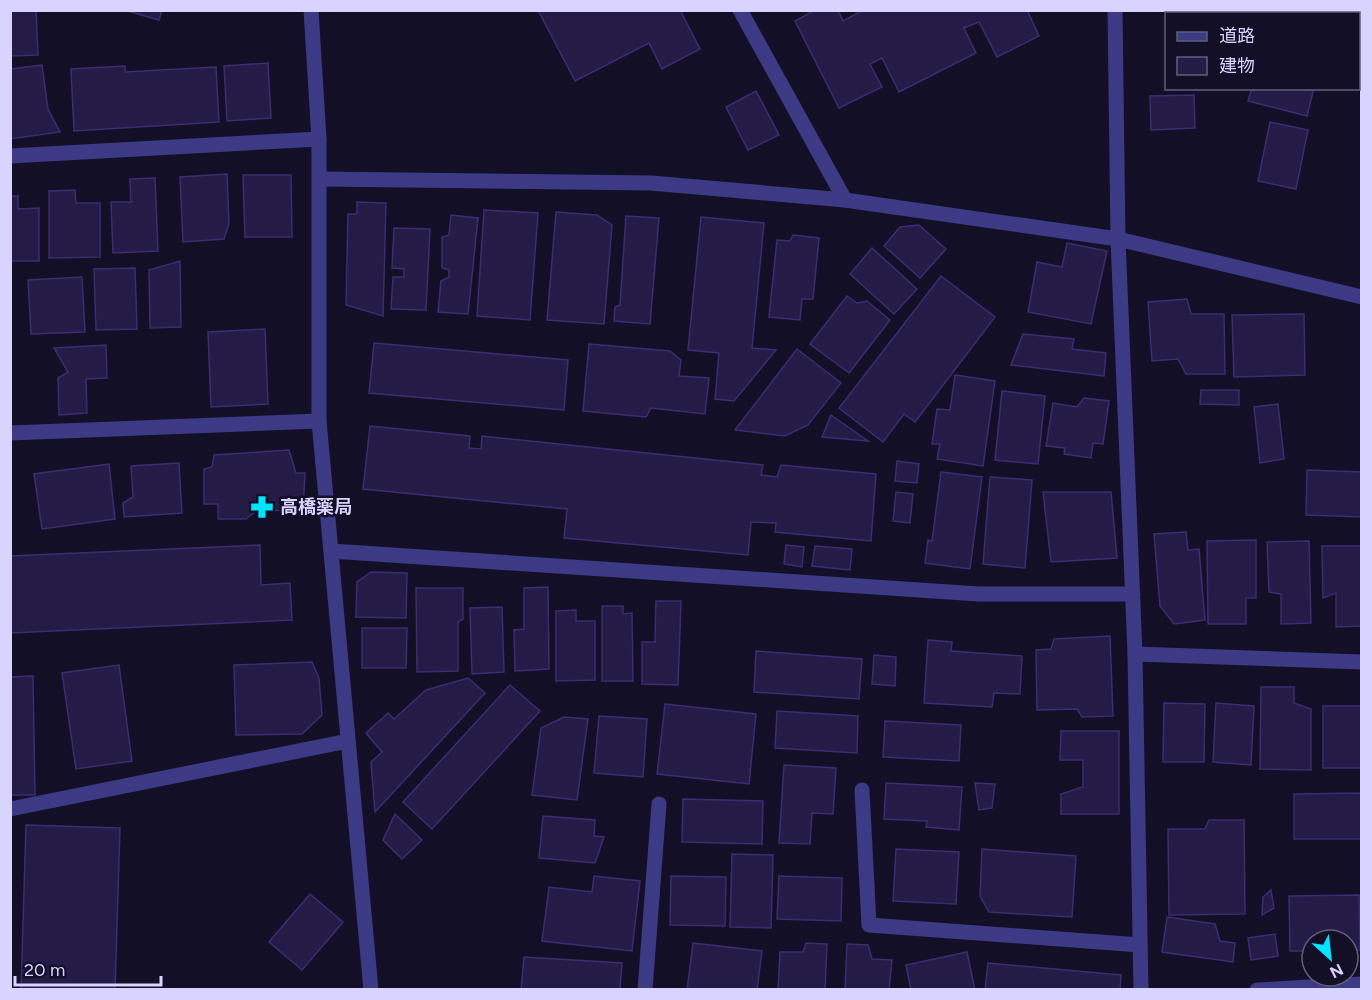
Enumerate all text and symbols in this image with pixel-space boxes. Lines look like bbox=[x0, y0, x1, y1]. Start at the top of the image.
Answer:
legend bbox=[1165, 12, 1360, 90]
text: 道路 bbox=[1219, 25, 1255, 47]
text: 建物 bbox=[1219, 55, 1255, 77]
pharmacy icon: 高橋薬局 bbox=[249, 494, 275, 520]
place label: 高橋薬局 bbox=[280, 496, 352, 518]
north arrow bbox=[1300, 928, 1360, 988]
scale bar bbox=[15, 949, 160, 987]
text: 20 m bbox=[24, 959, 65, 981]
text: N bbox=[1327, 960, 1346, 982]

